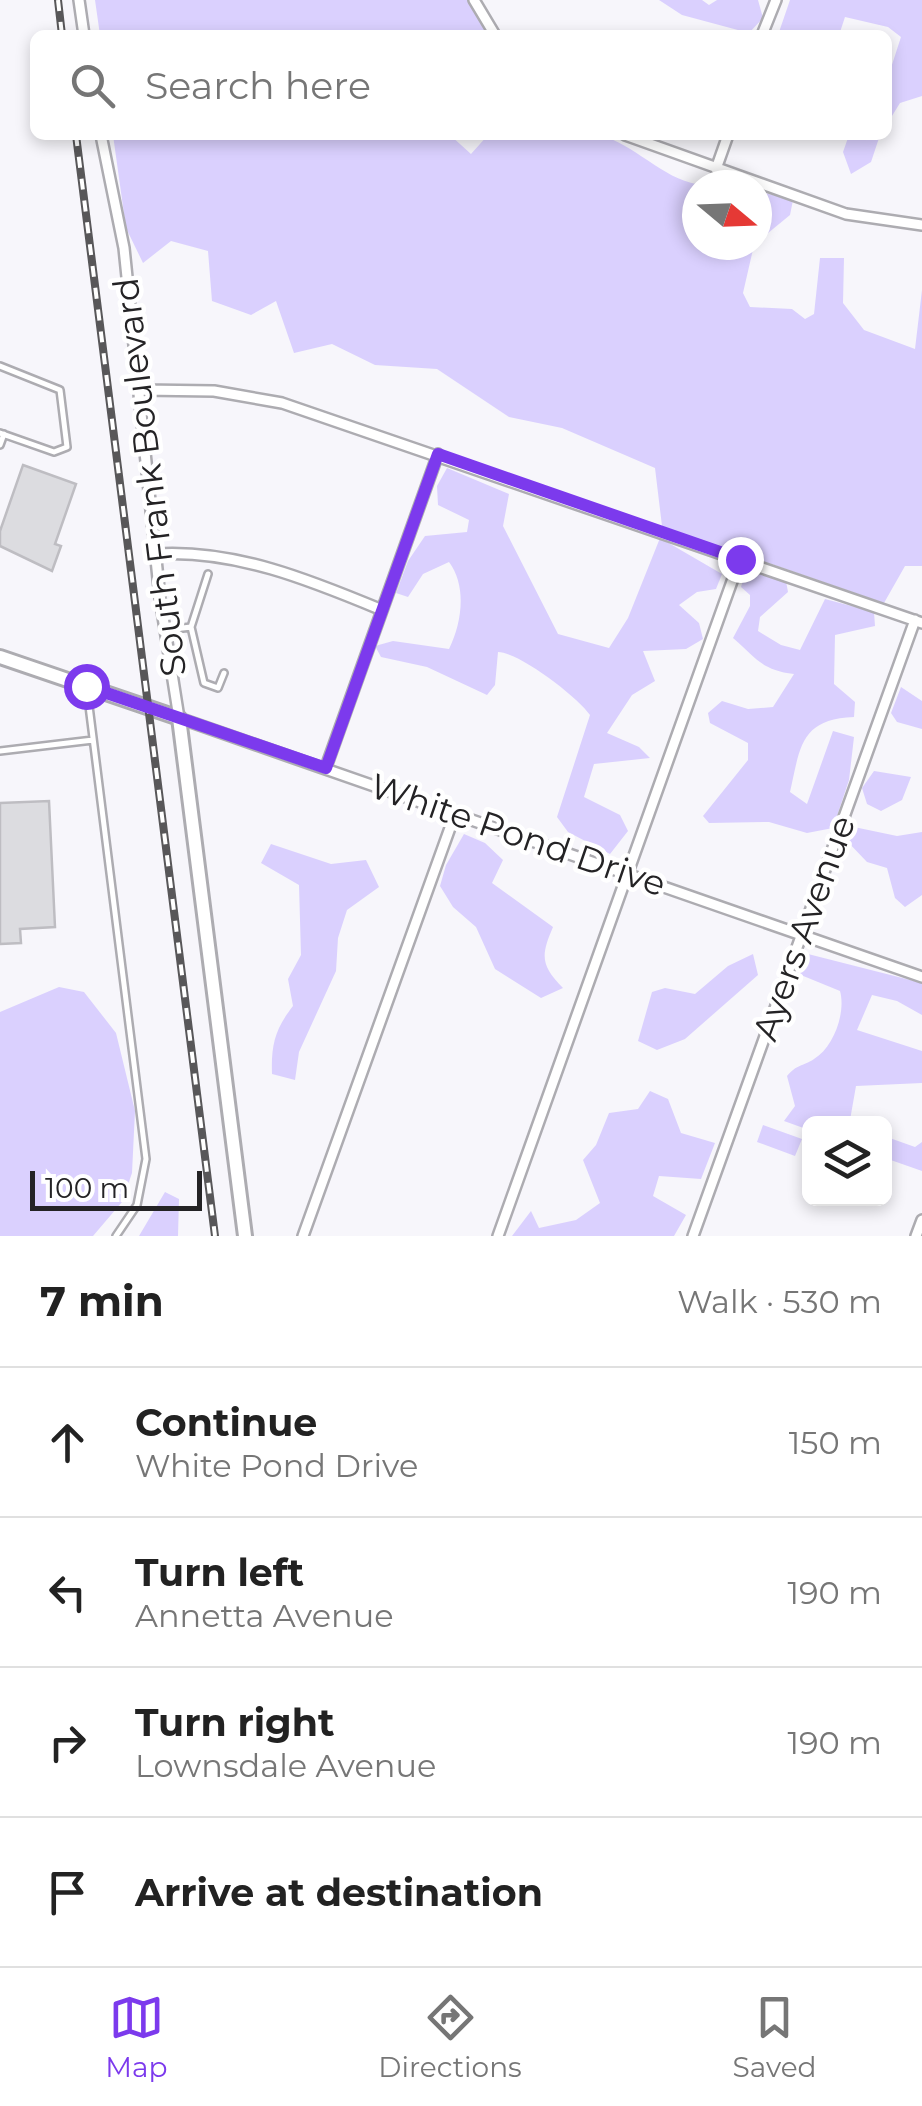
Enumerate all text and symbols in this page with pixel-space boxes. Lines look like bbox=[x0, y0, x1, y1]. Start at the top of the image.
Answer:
search box bbox=[30, 30, 892, 140]
icon: search bbox=[65, 58, 120, 113]
text: Search here bbox=[145, 62, 371, 109]
north arrow bbox=[682, 170, 772, 260]
street label: South Frank Boulevard bbox=[104, 275, 195, 679]
route end bbox=[718, 537, 764, 583]
route start bbox=[64, 664, 110, 710]
street label: White Pond Drive bbox=[365, 764, 672, 905]
street label: Ayers Avenue bbox=[743, 810, 864, 1046]
map controls bbox=[802, 1116, 892, 1206]
button: layers bbox=[802, 1116, 892, 1206]
scale bar bbox=[30, 1166, 202, 1210]
text: 100 m bbox=[45, 1171, 129, 1205]
text: 7 min bbox=[40, 1275, 164, 1327]
text: Walk · 530 m bbox=[677, 1282, 882, 1321]
text: Continue bbox=[135, 1399, 317, 1446]
icon: ahead bbox=[40, 1415, 95, 1470]
text: 150 m bbox=[789, 1423, 882, 1462]
text: White Pond Drive bbox=[135, 1446, 418, 1485]
text: Turn left bbox=[135, 1549, 304, 1596]
icon: left bbox=[40, 1565, 95, 1620]
text: 190 m bbox=[787, 1573, 882, 1612]
text: Annetta Avenue bbox=[135, 1596, 393, 1635]
text: Turn right bbox=[135, 1699, 334, 1746]
icon: right bbox=[40, 1715, 95, 1770]
text: 190 m bbox=[787, 1723, 882, 1762]
text: Lownsdale Avenue bbox=[135, 1746, 436, 1785]
icon: arrive bbox=[40, 1865, 95, 1920]
text: Arrive at destination bbox=[135, 1869, 543, 1916]
tab: Map bbox=[105, 1990, 168, 2084]
tab: Directions bbox=[378, 1990, 522, 2084]
tab: Saved bbox=[732, 1990, 817, 2084]

